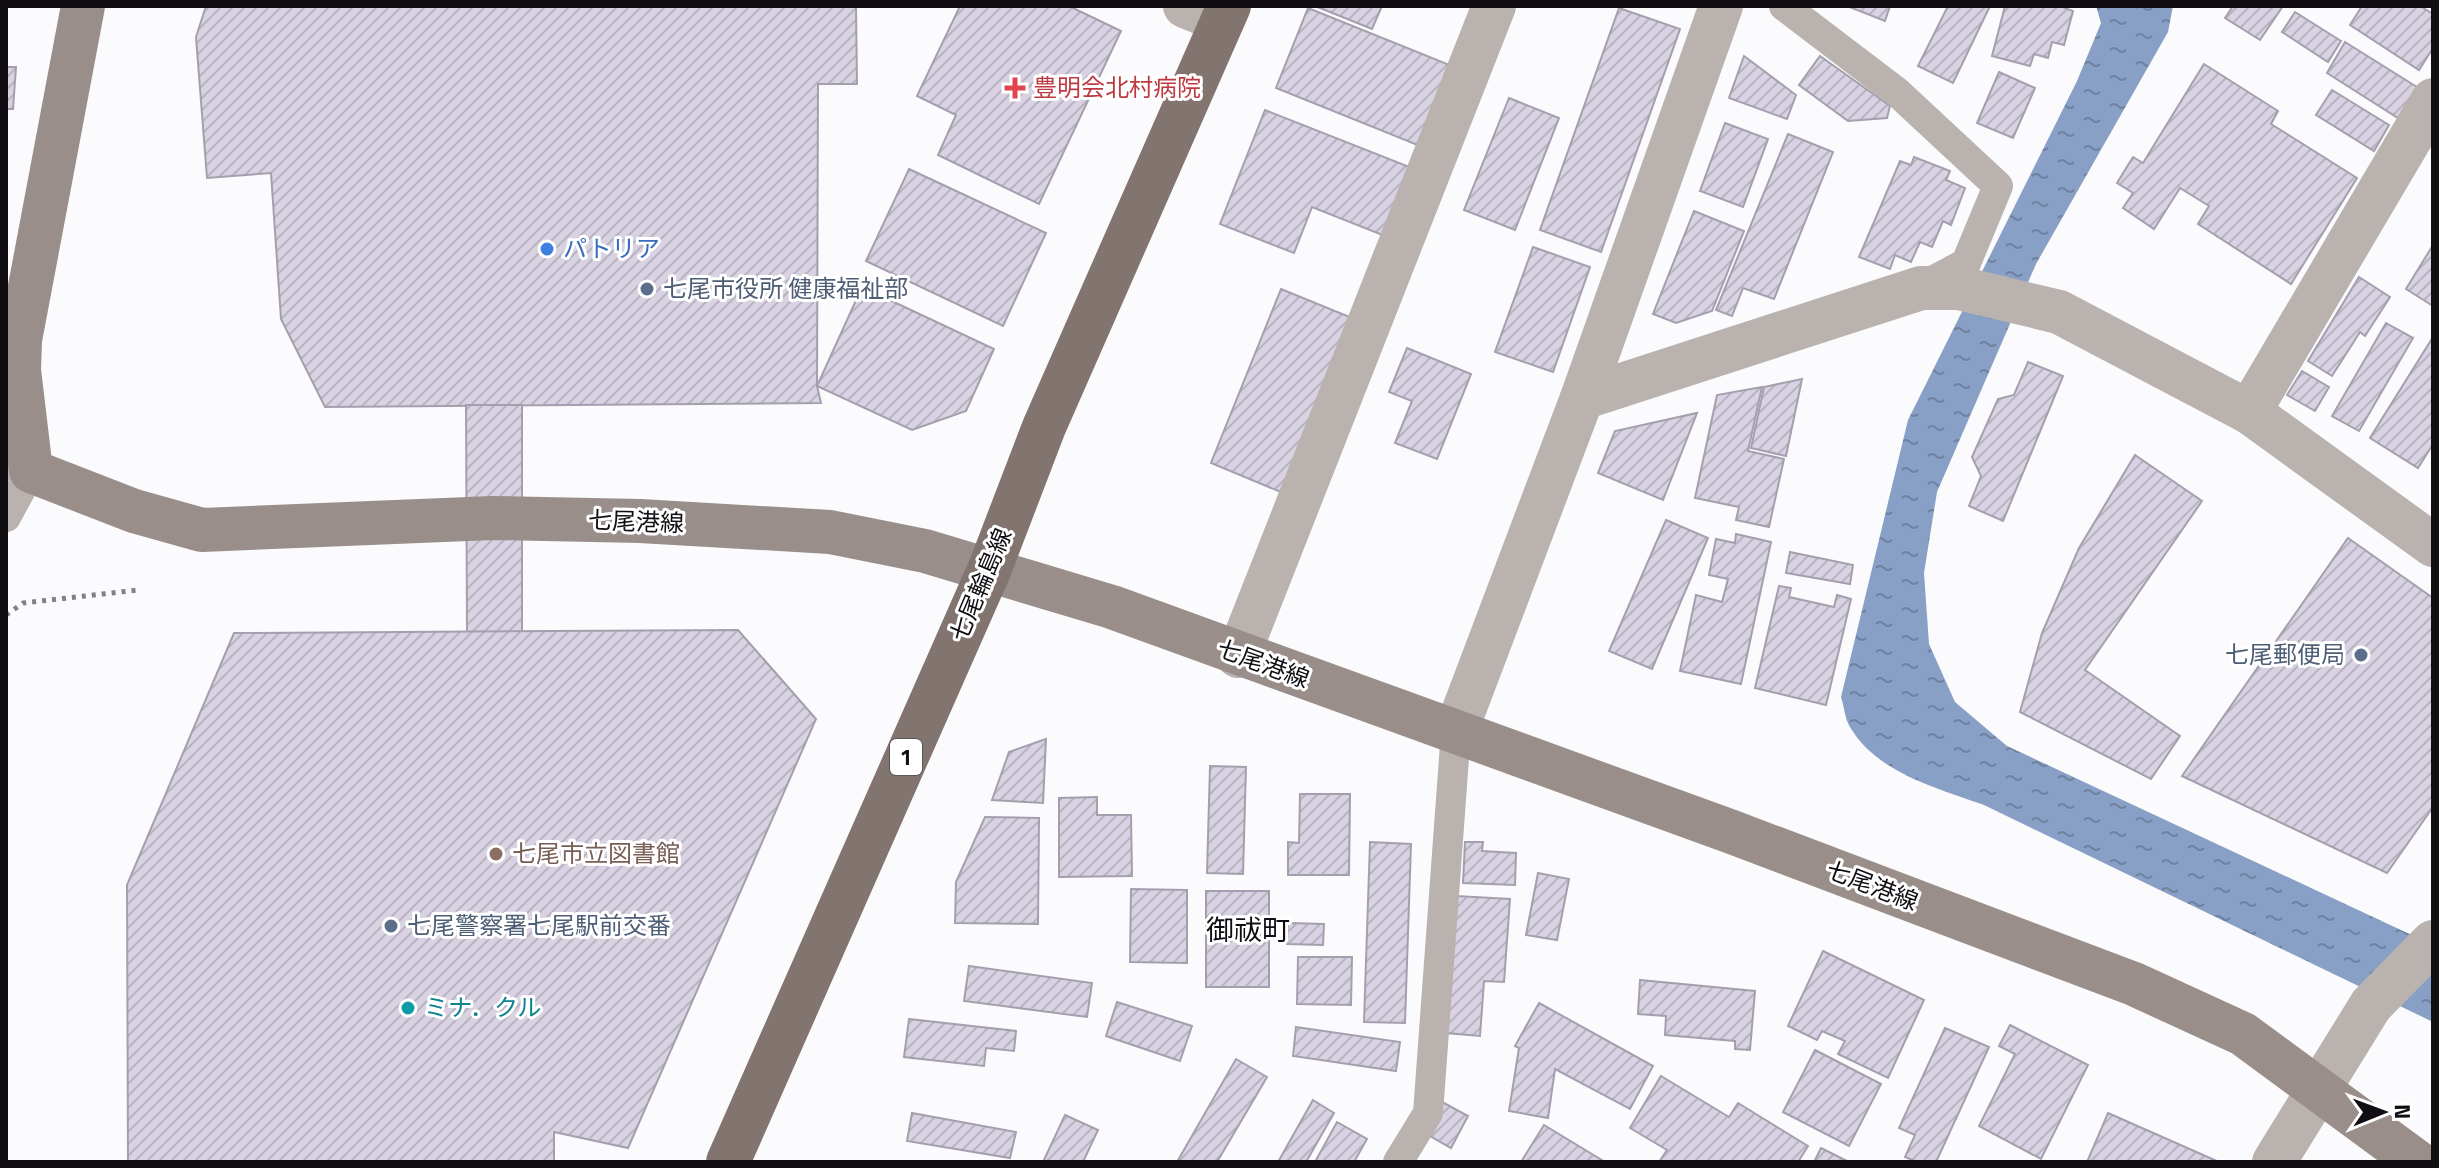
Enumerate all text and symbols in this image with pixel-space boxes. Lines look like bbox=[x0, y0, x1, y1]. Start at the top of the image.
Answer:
place label: 豊明会北村病院 bbox=[1033, 69, 1201, 105]
marker: 豊明会北村病院 bbox=[1004, 77, 1026, 99]
place label: パトリア bbox=[563, 230, 660, 266]
marker: パトリア bbox=[538, 240, 556, 258]
place label: 七尾市役所 健康福祉部 bbox=[663, 270, 908, 306]
marker: 七尾市役所 健康福祉部 bbox=[638, 280, 656, 298]
street label: 七尾港線 bbox=[587, 501, 685, 541]
street label: 七尾輪島線 bbox=[940, 522, 1020, 647]
street label: 七尾港線 bbox=[1212, 630, 1315, 696]
place label: 七尾郵便局 bbox=[2225, 636, 2345, 672]
marker: 七尾郵便局 bbox=[2352, 646, 2370, 664]
road number: 1 bbox=[890, 739, 922, 775]
place label: 七尾市立図書館 bbox=[512, 835, 680, 871]
marker: 七尾市立図書館 bbox=[487, 845, 505, 863]
street label: 七尾港線 bbox=[1821, 851, 1924, 919]
place label: 七尾警察署七尾駅前交番 bbox=[407, 907, 671, 943]
district label: 御祓町 bbox=[1206, 908, 1290, 951]
marker: 七尾警察署七尾駅前交番 bbox=[382, 917, 400, 935]
place label: ミナ．クル bbox=[424, 989, 541, 1025]
marker: ミナ．クル bbox=[399, 999, 417, 1017]
north arrow bbox=[2343, 1072, 2423, 1152]
text: N bbox=[2386, 1104, 2420, 1120]

